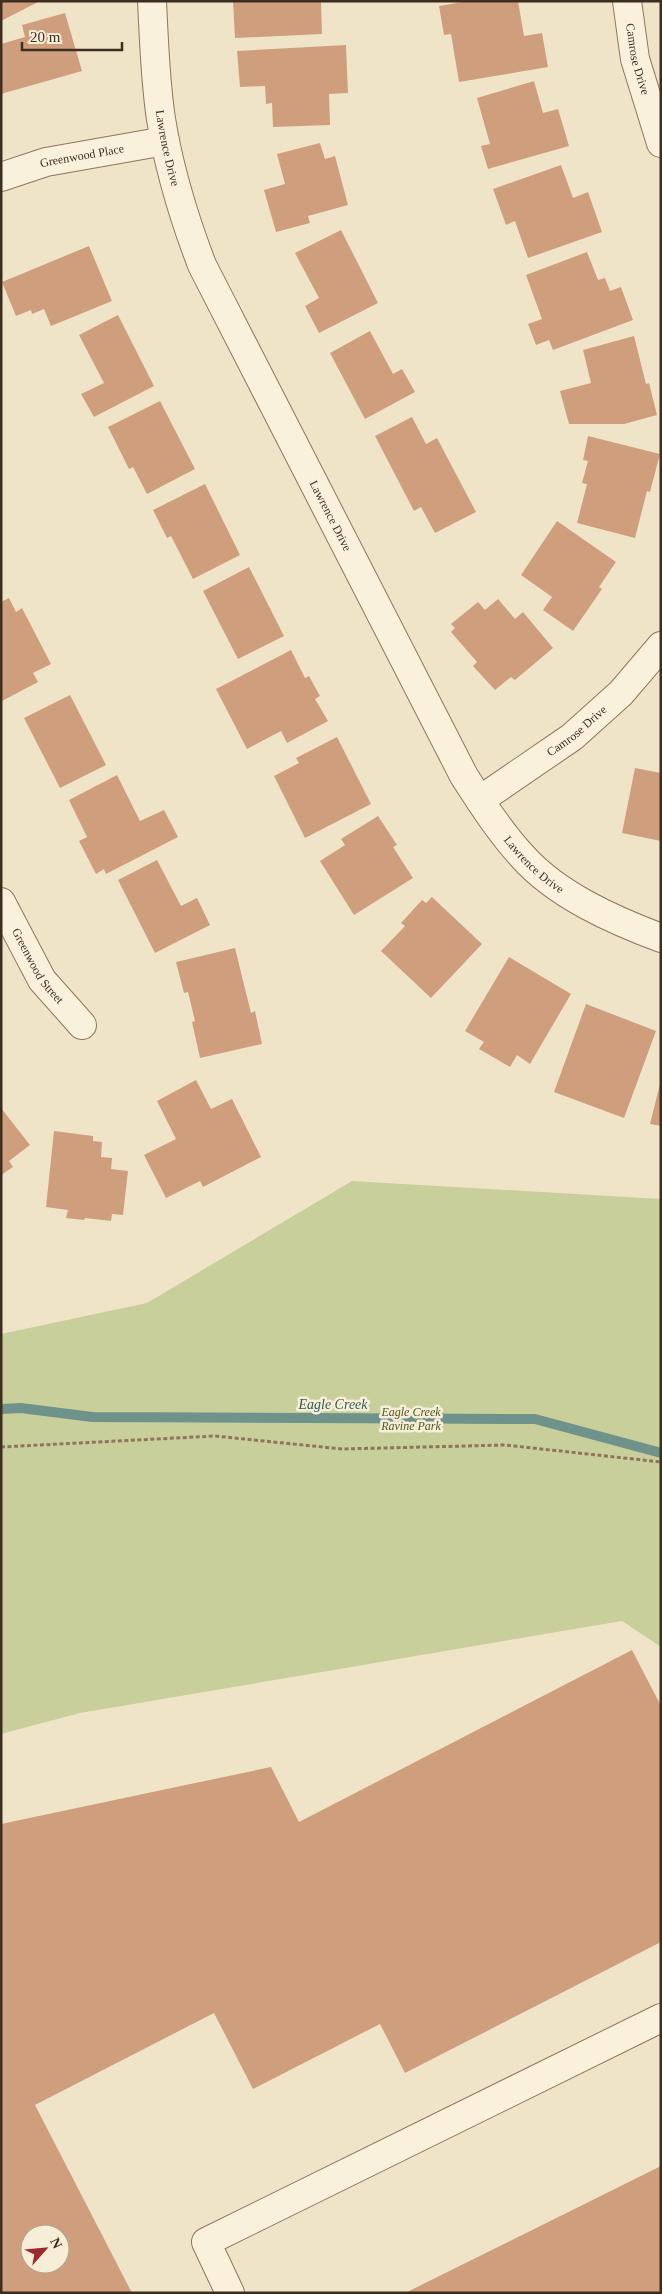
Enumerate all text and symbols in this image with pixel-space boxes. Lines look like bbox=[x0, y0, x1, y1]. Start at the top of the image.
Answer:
scale bar bbox=[22, 20, 122, 52]
street label: Camrose Drive bbox=[623, 22, 653, 96]
text: 20 m bbox=[30, 29, 61, 45]
street label: Lawrence Drive bbox=[153, 109, 182, 188]
street label: Greenwood Place bbox=[38, 141, 125, 171]
street label: Lawrence Drive bbox=[307, 478, 354, 553]
street label: Camrose Drive bbox=[544, 702, 609, 759]
street label: Lawrence Drive bbox=[501, 833, 566, 896]
street label: Greenwood Street bbox=[9, 926, 67, 1007]
water label: Eagle Creek bbox=[297, 1397, 368, 1412]
park label: Eagle Creek Ravine Park bbox=[380, 1405, 441, 1433]
north arrow bbox=[20, 2224, 70, 2274]
text: N bbox=[47, 2235, 65, 2251]

